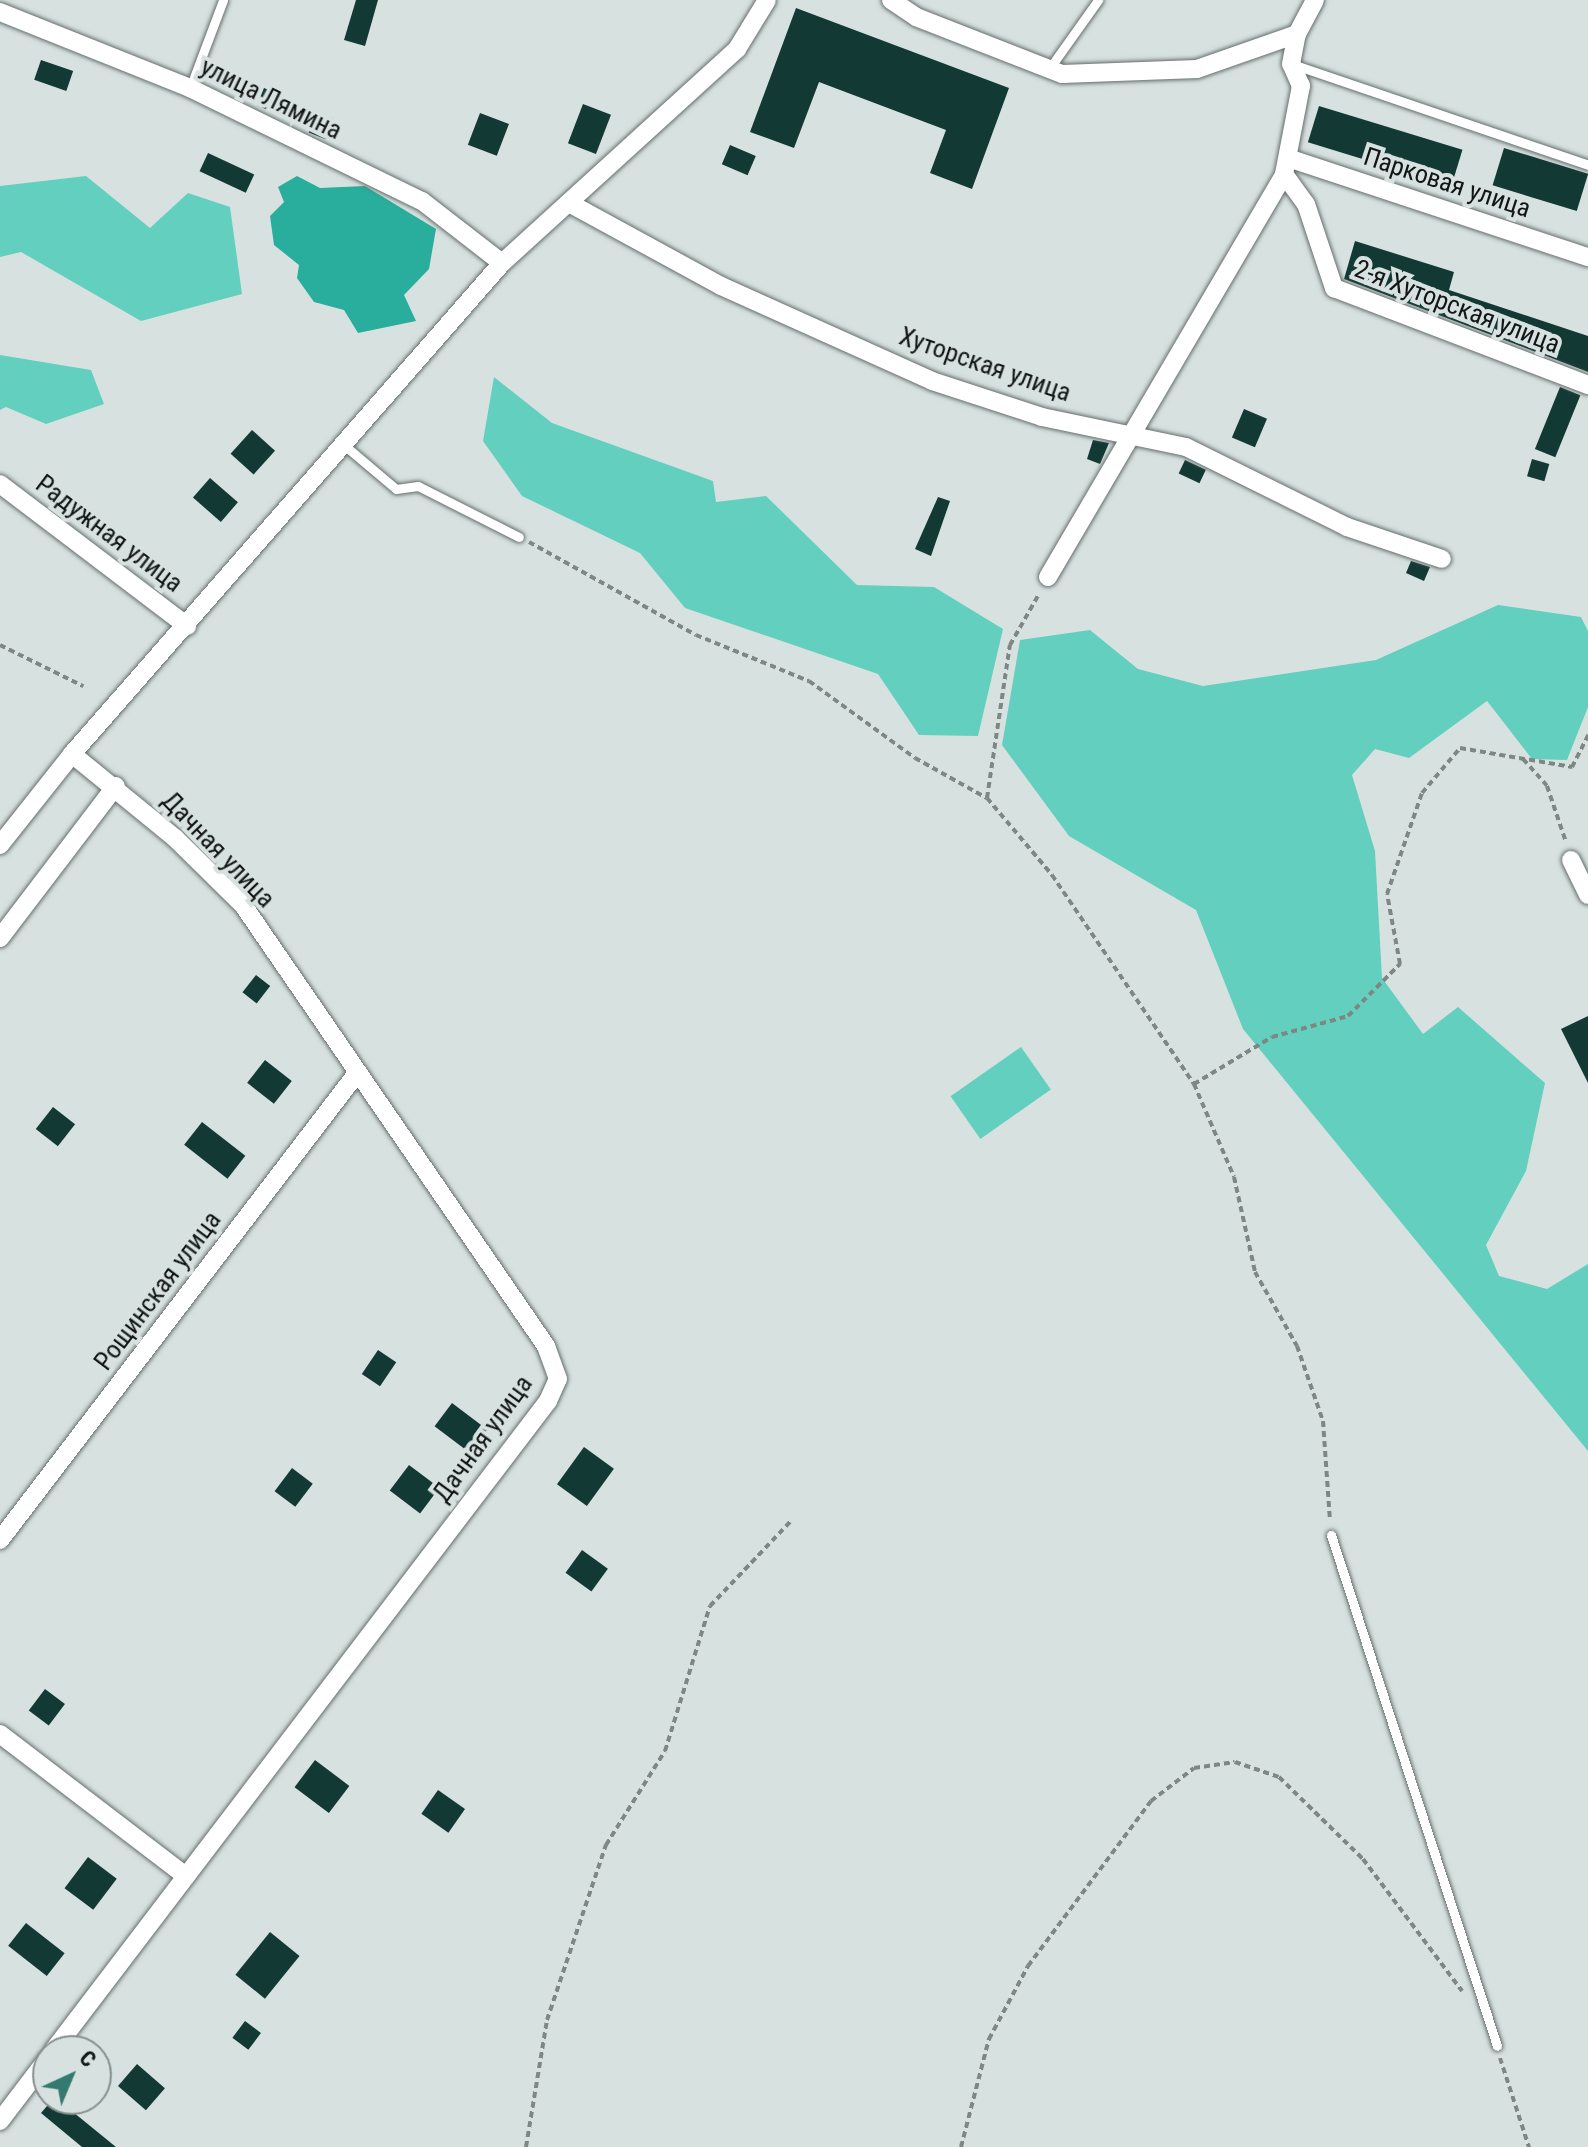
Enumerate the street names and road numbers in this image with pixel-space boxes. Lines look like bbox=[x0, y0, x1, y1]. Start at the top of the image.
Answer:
street label: улица Лямина bbox=[195, 51, 347, 147]
street label: Парковая улица bbox=[1360, 141, 1534, 225]
street label: 2-я Хуторская улица bbox=[1350, 253, 1564, 361]
street label: Хуторская улица bbox=[895, 321, 1075, 409]
street label: Радужная улица bbox=[29, 469, 189, 599]
street label: Дачная улица bbox=[155, 786, 281, 914]
street label: Рощинская улица bbox=[88, 1205, 228, 1377]
street label: Дачная улица bbox=[427, 1369, 539, 1509]

